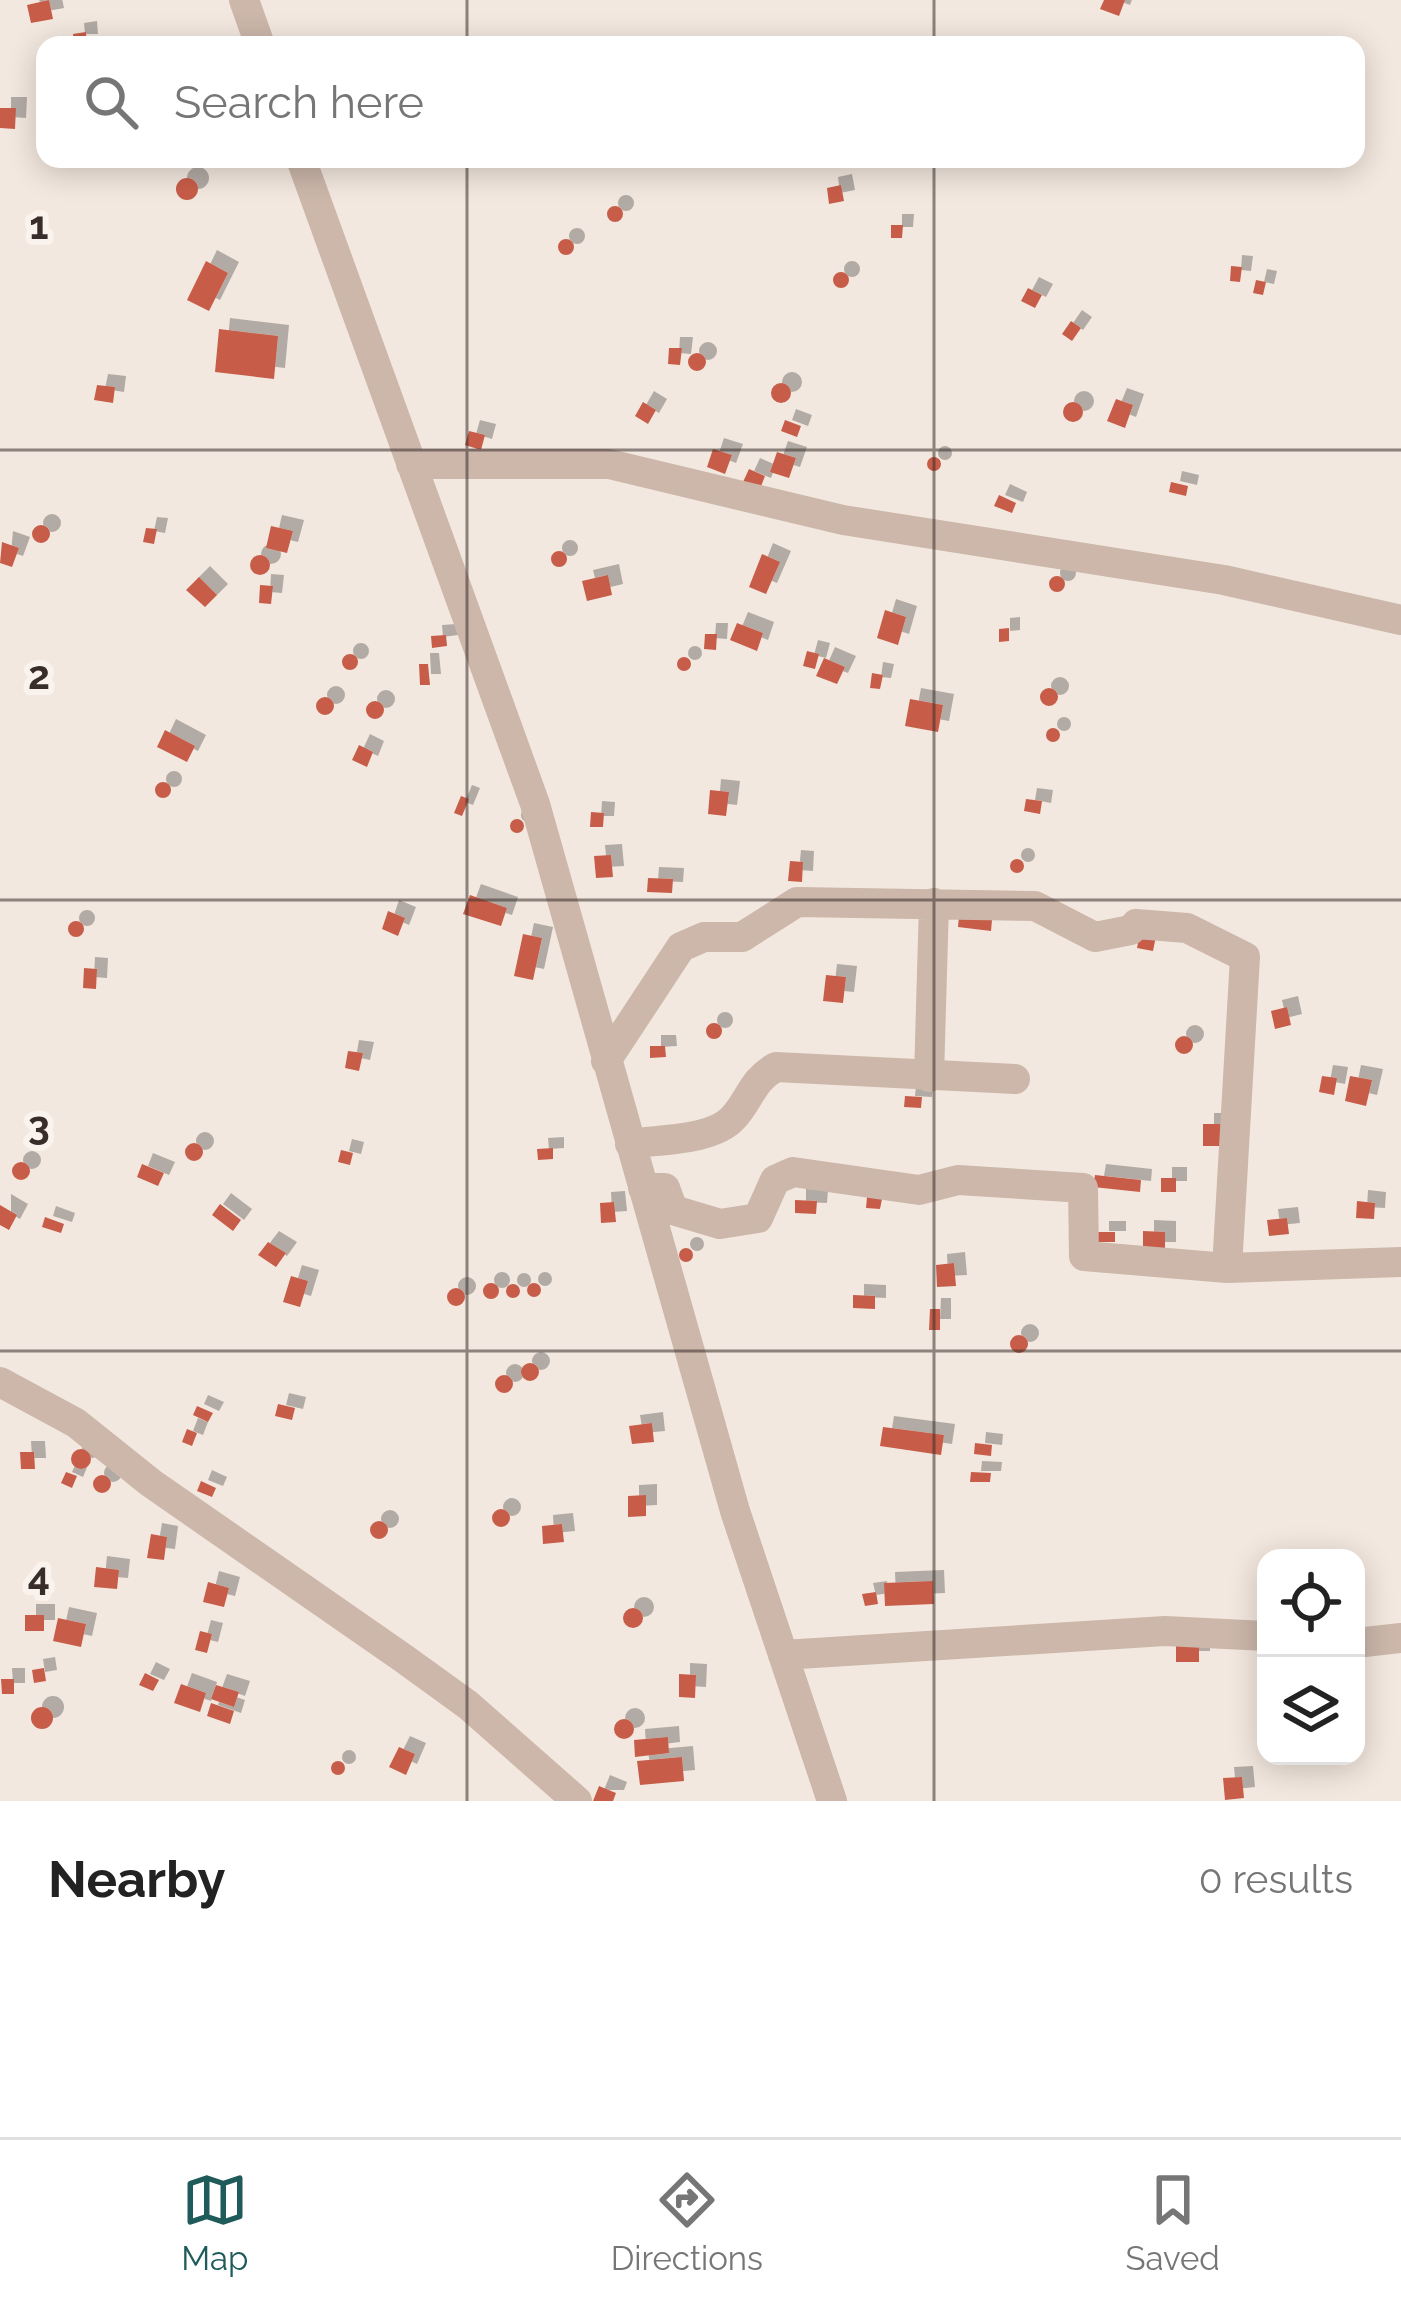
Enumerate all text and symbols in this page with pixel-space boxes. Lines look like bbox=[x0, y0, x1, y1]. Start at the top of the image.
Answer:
search box bbox=[36, 36, 1365, 168]
icon: search bbox=[78, 69, 144, 135]
text: Search here bbox=[174, 76, 424, 129]
text: 1 bbox=[29, 202, 49, 248]
text: 2 bbox=[28, 652, 50, 698]
text: 3 bbox=[28, 1102, 50, 1148]
map controls bbox=[1257, 1549, 1365, 1765]
button: locate bbox=[1257, 1549, 1365, 1657]
text: 4 bbox=[28, 1553, 50, 1599]
button: layers bbox=[1257, 1657, 1365, 1765]
text: Nearby bbox=[48, 1849, 225, 1909]
text: 0 results bbox=[1199, 1856, 1353, 1902]
tab: Map bbox=[181, 2167, 248, 2278]
tab: Directions bbox=[611, 2167, 763, 2278]
tab: Saved bbox=[1125, 2167, 1220, 2278]

